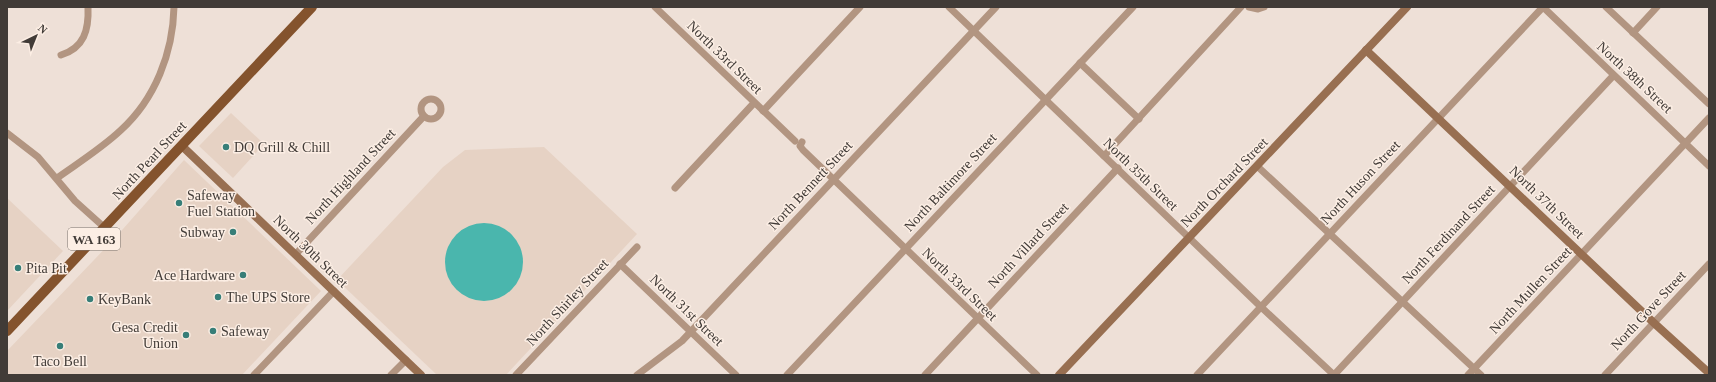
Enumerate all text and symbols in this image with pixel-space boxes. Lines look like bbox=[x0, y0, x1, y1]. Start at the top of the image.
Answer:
north arrow bbox=[16, 16, 56, 56]
street label: North 33rd Street bbox=[684, 18, 765, 97]
text: N bbox=[36, 22, 50, 36]
street label: North 38th Street bbox=[1594, 39, 1675, 116]
street label: North Pearl Street bbox=[109, 118, 189, 202]
street label: North Highland Street bbox=[302, 126, 398, 227]
street label: North Baltimore Street bbox=[901, 130, 1000, 234]
street label: North 35th Street bbox=[1100, 135, 1181, 214]
street label: North Orchard Street bbox=[1178, 135, 1271, 230]
street label: North Huson Street bbox=[1318, 137, 1403, 227]
street label: North Bennett Street bbox=[765, 138, 855, 233]
place label: DQ Grill & Chill bbox=[234, 140, 330, 155]
marker: DQ Grill & Chill bbox=[221, 142, 231, 152]
street label: North 37th Street bbox=[1506, 163, 1587, 242]
street label: North Ferdinand Street bbox=[1399, 182, 1498, 287]
place label: Safeway Fuel Station bbox=[187, 188, 255, 219]
marker: Safeway Fuel Station bbox=[174, 198, 184, 208]
street label: North Villard Street bbox=[985, 200, 1072, 291]
street label: North 30th Street bbox=[270, 212, 351, 291]
place label: Subway bbox=[180, 225, 225, 240]
marker: Subway bbox=[228, 227, 238, 237]
road number: WA 163 bbox=[68, 228, 120, 250]
street label: North Mullen Street bbox=[1486, 244, 1574, 337]
street label: North 33rd Street bbox=[919, 245, 1000, 324]
street label: North Shirley Street bbox=[523, 256, 611, 349]
place label: Pita Pit bbox=[26, 261, 67, 276]
marker: Pita Pit bbox=[13, 263, 23, 273]
place label: Ace Hardware bbox=[154, 268, 235, 283]
street label: North Gove Street bbox=[1608, 268, 1689, 353]
marker: Ace Hardware bbox=[238, 270, 248, 280]
street label: North 31st Street bbox=[647, 272, 726, 349]
place label: The UPS Store bbox=[226, 290, 310, 305]
place label: KeyBank bbox=[98, 292, 151, 307]
marker: The UPS Store bbox=[213, 292, 223, 302]
marker: KeyBank bbox=[85, 294, 95, 304]
place label: Gesa Credit Union bbox=[112, 320, 178, 351]
place label: Safeway bbox=[221, 324, 269, 339]
marker: Safeway bbox=[208, 326, 218, 336]
marker: Gesa Credit Union bbox=[181, 330, 191, 340]
marker: Taco Bell bbox=[55, 341, 65, 351]
place label: Taco Bell bbox=[33, 354, 87, 369]

